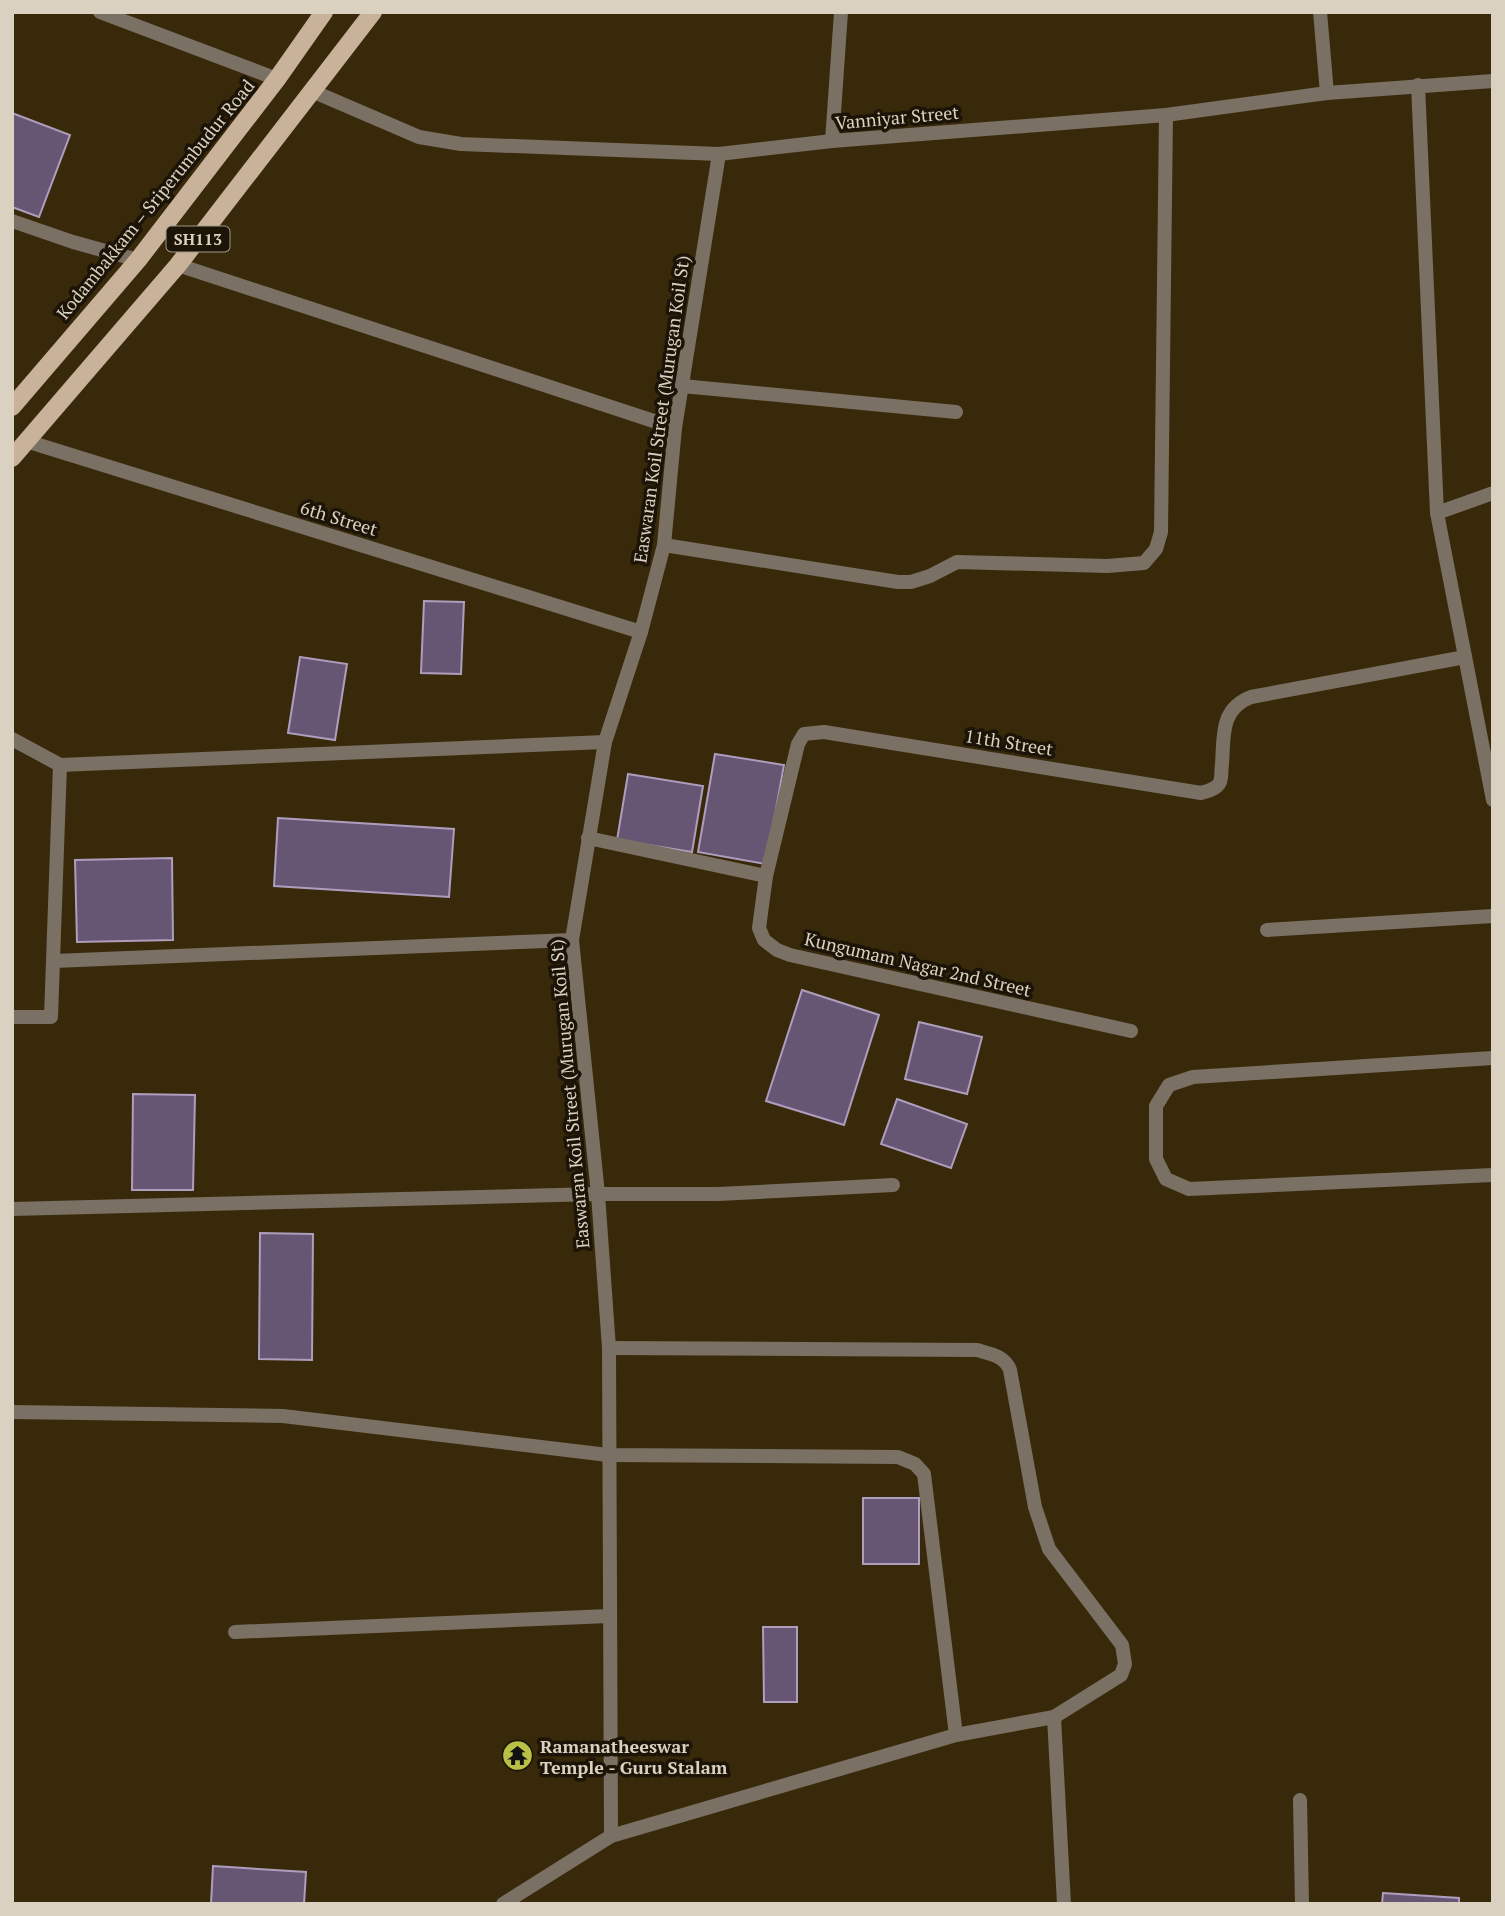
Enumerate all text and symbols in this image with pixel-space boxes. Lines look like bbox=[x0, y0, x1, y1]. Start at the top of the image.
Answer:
street label: Kodambakkam – Sriperumbudur Road bbox=[51, 74, 259, 324]
street label: Vanniyar Street bbox=[834, 100, 960, 134]
road number: SH113 bbox=[166, 227, 230, 252]
street label: Easwaran Koil Street (Murugan Koil St) bbox=[628, 254, 694, 564]
street label: 6th Street bbox=[298, 495, 381, 541]
street label: 11th Street bbox=[963, 723, 1055, 761]
street label: Kungumam Nagar 2nd Street bbox=[802, 926, 1034, 1002]
street label: Easwaran Koil Street (Murugan Koil St) bbox=[544, 938, 594, 1250]
place label: Ramanatheeswar Temple - Guru Stalam bbox=[540, 1734, 728, 1779]
temple icon: Ramanatheeswar Temple - Guru Stalam bbox=[500, 1739, 534, 1773]

